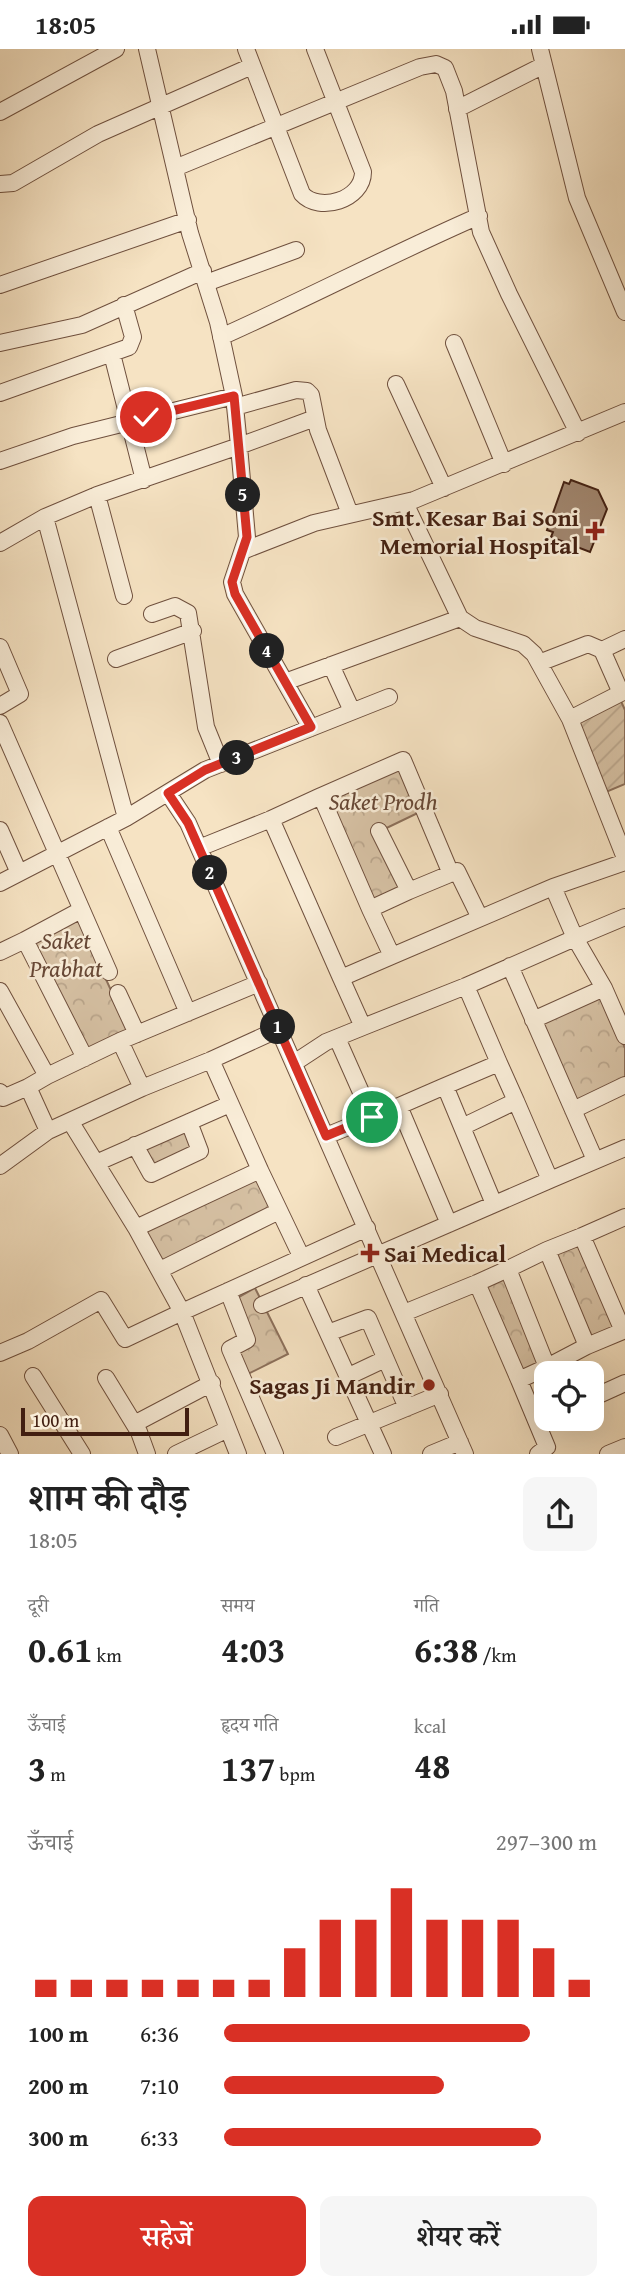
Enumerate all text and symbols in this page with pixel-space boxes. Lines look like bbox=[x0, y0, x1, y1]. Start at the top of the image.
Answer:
text: 18:05 bbox=[35, 5, 96, 44]
pin bbox=[116, 387, 176, 447]
icon: check bbox=[127, 398, 165, 436]
pin: 5 bbox=[226, 477, 260, 513]
text: 5 bbox=[238, 480, 247, 508]
place label: Smt. Kesar Bai Soni Memorial Hospital bbox=[372, 500, 580, 563]
marker: Smt. Kesar Bai Soni Memorial Hospital bbox=[585, 521, 605, 541]
pin: 4 bbox=[250, 633, 284, 669]
text: 4 bbox=[262, 636, 271, 664]
pin: 3 bbox=[219, 741, 254, 775]
text: 3 bbox=[232, 743, 241, 771]
park label: Saket Prodh bbox=[328, 784, 438, 819]
pin: 2 bbox=[192, 855, 228, 891]
text: 2 bbox=[205, 858, 214, 886]
park label: Saket Prabhat bbox=[28, 923, 103, 986]
pin: 1 bbox=[260, 1009, 296, 1045]
text: 1 bbox=[273, 1012, 282, 1040]
pin bbox=[342, 1087, 402, 1147]
icon: arrive bbox=[353, 1098, 391, 1136]
place label: Sai Medical bbox=[384, 1236, 507, 1271]
marker: Sai Medical bbox=[362, 1245, 378, 1261]
map controls bbox=[534, 1361, 604, 1431]
button: locate bbox=[534, 1361, 604, 1431]
place label: Sagas Ji Mandir bbox=[249, 1368, 415, 1403]
marker: Sagas Ji Mandir bbox=[421, 1377, 437, 1393]
scale bar bbox=[21, 1405, 189, 1436]
text: 100 m bbox=[32, 1406, 79, 1434]
text: शाम की दौड़ bbox=[28, 1469, 188, 1525]
button: share bbox=[523, 1477, 597, 1551]
text: 18:05 bbox=[28, 1523, 78, 1556]
text: दूरी bbox=[28, 1591, 49, 1619]
text: समय bbox=[221, 1591, 254, 1619]
text: गति bbox=[414, 1591, 439, 1619]
text: 0.61 bbox=[28, 1624, 92, 1675]
text: 4:03 bbox=[221, 1624, 285, 1675]
text: 6:38 bbox=[414, 1624, 478, 1675]
text: km bbox=[92, 1641, 122, 1669]
text: /km bbox=[478, 1641, 517, 1669]
text: ऊँचाई bbox=[28, 1710, 65, 1738]
text: हृदय गति bbox=[221, 1710, 278, 1738]
text: kcal bbox=[414, 1712, 446, 1740]
text: 48 bbox=[414, 1740, 450, 1791]
text: 3 bbox=[28, 1743, 46, 1794]
text: 137 bbox=[221, 1743, 275, 1794]
text: m bbox=[46, 1760, 66, 1788]
text: bpm bbox=[275, 1760, 315, 1788]
text: ऊँचाई bbox=[28, 1825, 73, 1858]
text: 297–300 m bbox=[496, 1825, 597, 1858]
text: 100 m bbox=[28, 2017, 89, 2050]
text: 6:36 bbox=[140, 2017, 179, 2050]
text: 200 m bbox=[28, 2069, 89, 2102]
text: 7:10 bbox=[140, 2069, 179, 2102]
text: 300 m bbox=[28, 2121, 89, 2154]
text: 6:33 bbox=[140, 2121, 179, 2154]
button: सहेजें bbox=[28, 2196, 306, 2276]
button: शेयर करें bbox=[320, 2196, 597, 2276]

